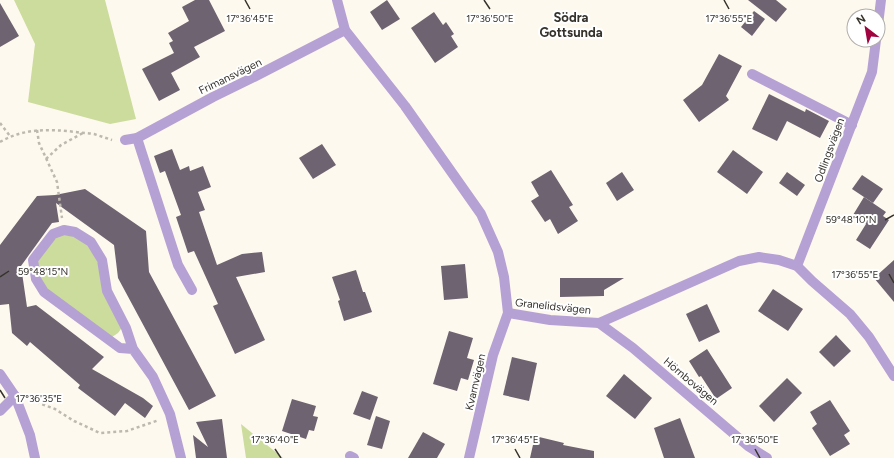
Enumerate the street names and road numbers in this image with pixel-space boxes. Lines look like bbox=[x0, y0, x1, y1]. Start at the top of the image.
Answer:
street label: Frimansvägen bbox=[197, 56, 264, 97]
street label: Odlingsvägen bbox=[812, 116, 847, 184]
street label: Granelidsvägen bbox=[514, 296, 592, 317]
street label: Kvarnvägen bbox=[463, 353, 488, 412]
street label: Hörnbovägen bbox=[661, 355, 721, 408]

